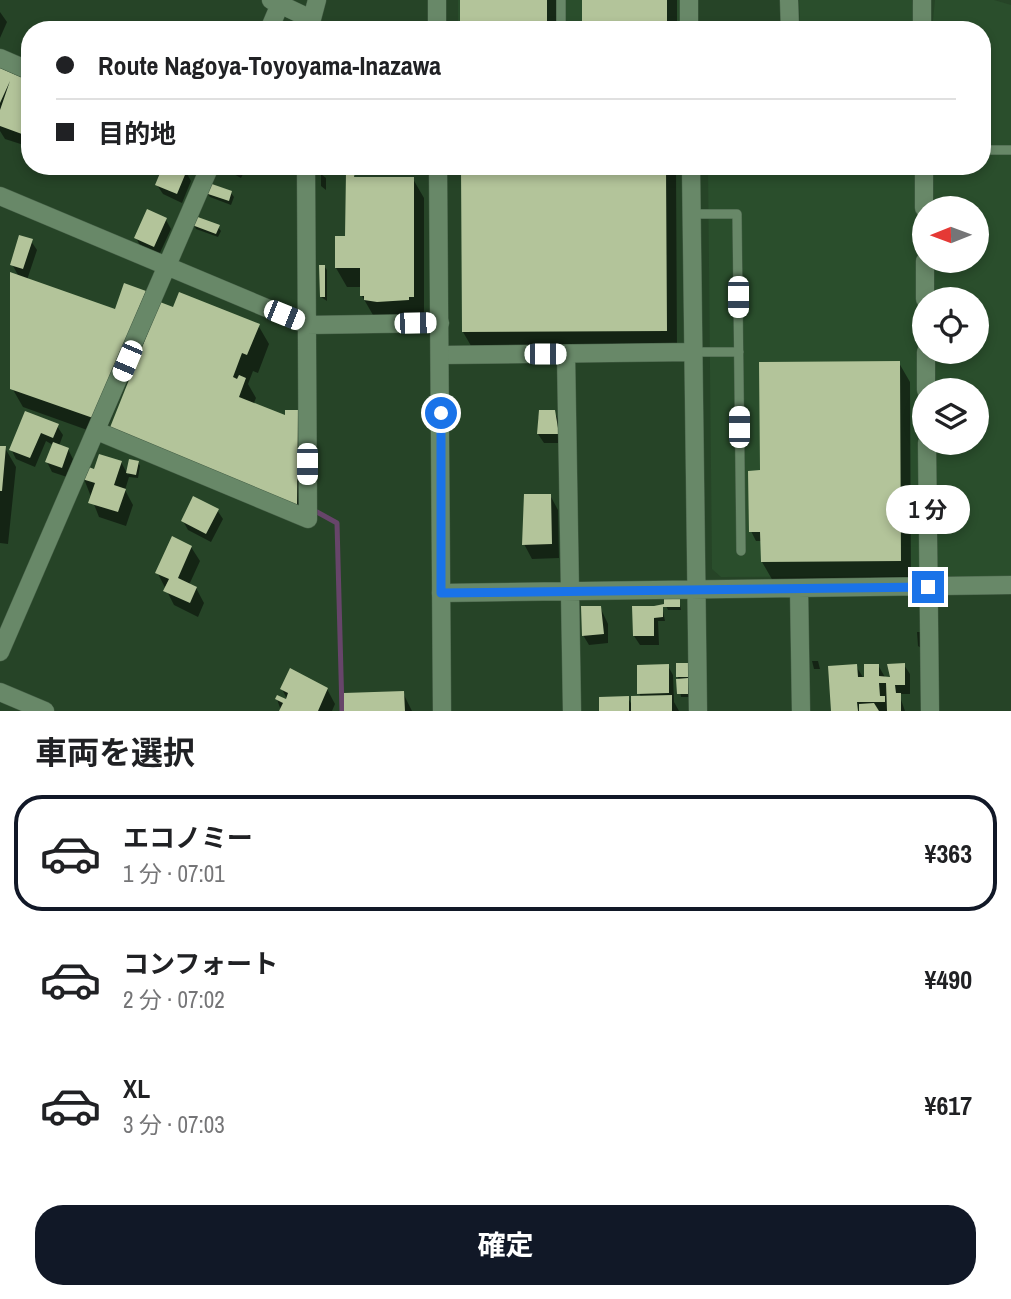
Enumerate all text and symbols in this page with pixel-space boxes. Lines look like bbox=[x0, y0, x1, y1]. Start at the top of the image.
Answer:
text: Route Nagoya-Toyoyama-Inazawa bbox=[98, 48, 441, 83]
text: 目的地 bbox=[98, 116, 176, 151]
north arrow bbox=[912, 196, 989, 273]
map controls bbox=[912, 196, 989, 455]
car bbox=[728, 276, 749, 318]
button: locate bbox=[912, 287, 989, 364]
car bbox=[261, 297, 308, 333]
car bbox=[394, 312, 437, 334]
car bbox=[110, 338, 145, 384]
car bbox=[525, 344, 567, 365]
button: layers bbox=[912, 378, 989, 455]
route start bbox=[425, 397, 457, 429]
car bbox=[729, 406, 750, 448]
car bbox=[297, 443, 318, 485]
callout: 1 分 bbox=[886, 486, 970, 534]
text: 1 分 bbox=[909, 494, 947, 525]
route end bbox=[912, 571, 944, 603]
text: 車両を選択 bbox=[35, 731, 195, 774]
text: エコノミー bbox=[123, 820, 253, 855]
icon: car bbox=[39, 822, 102, 885]
text: ¥363 bbox=[925, 836, 972, 871]
text: 1 分 · 07:01 bbox=[123, 858, 225, 889]
text: コンフォート bbox=[123, 946, 278, 981]
icon: car bbox=[39, 948, 102, 1011]
text: ¥490 bbox=[925, 962, 972, 997]
text: 2 分 · 07:02 bbox=[123, 984, 225, 1015]
text: XL bbox=[123, 1071, 150, 1106]
icon: car bbox=[39, 1074, 102, 1137]
text: ¥617 bbox=[925, 1088, 972, 1123]
text: 3 分 · 07:03 bbox=[123, 1109, 225, 1140]
button: 確定 bbox=[35, 1205, 976, 1285]

